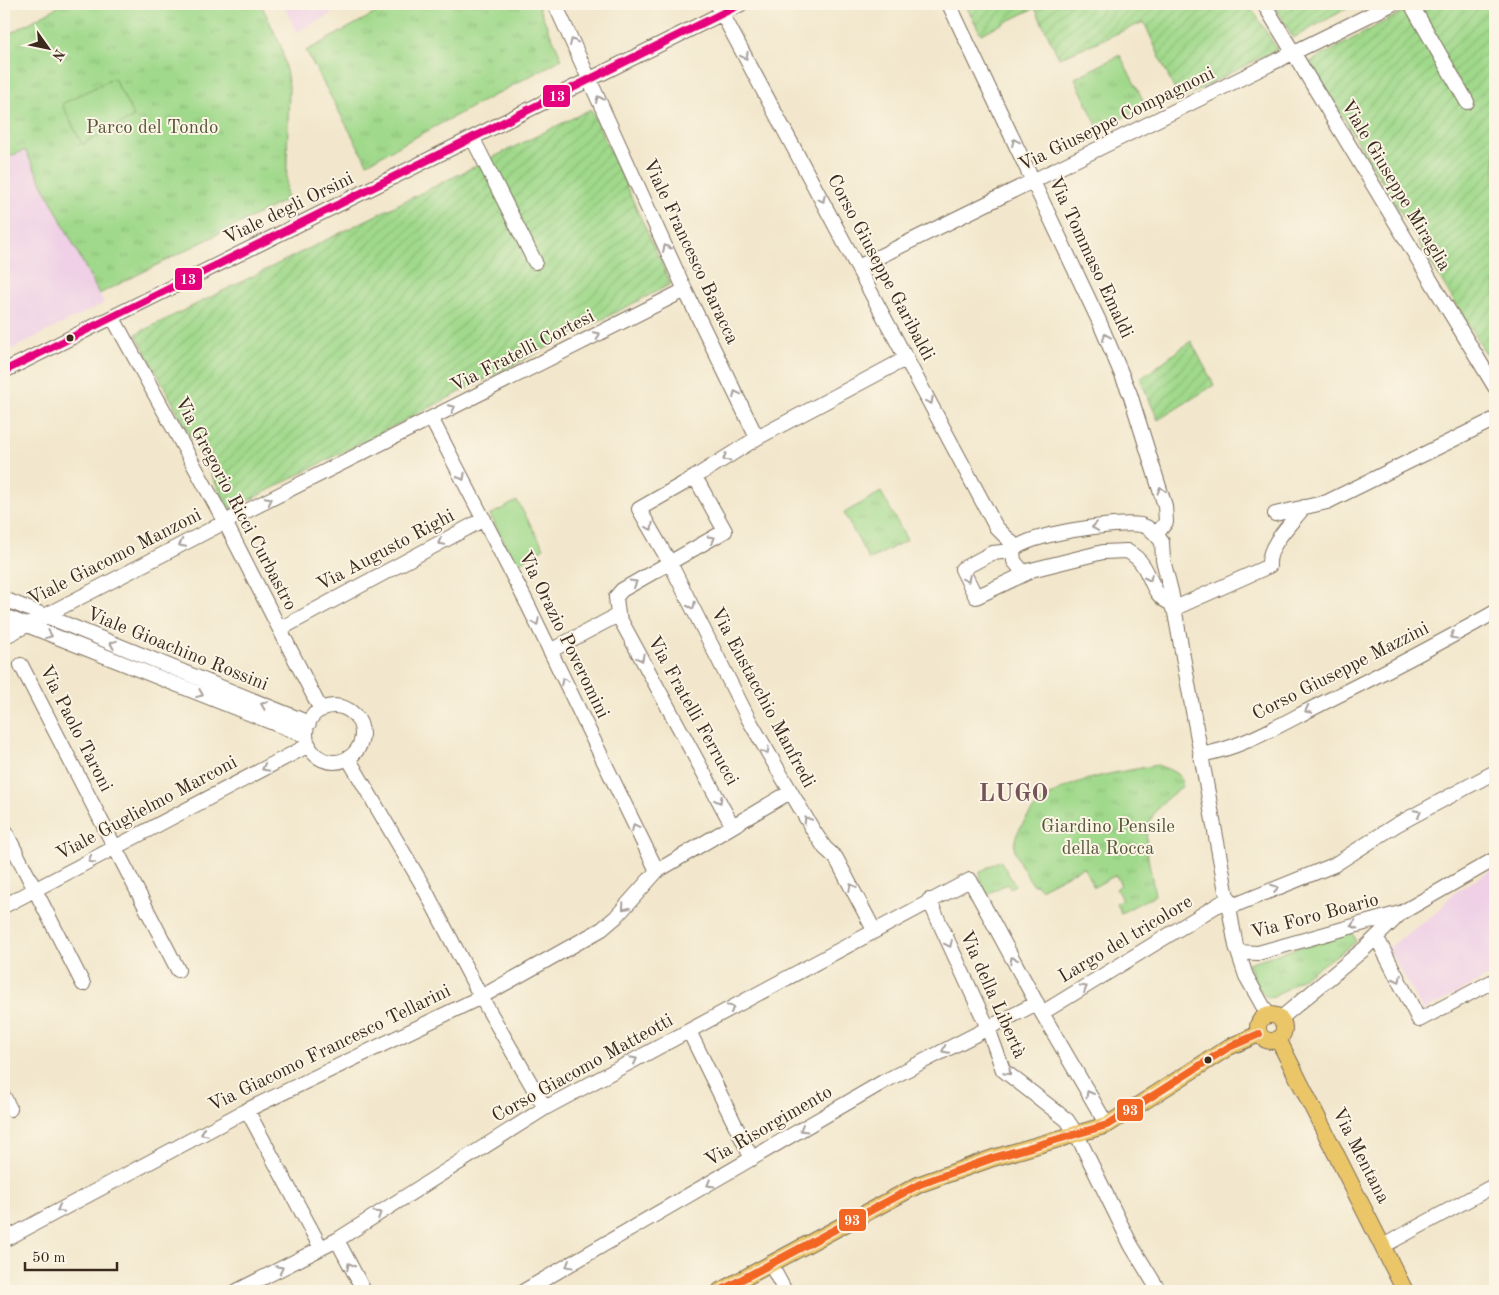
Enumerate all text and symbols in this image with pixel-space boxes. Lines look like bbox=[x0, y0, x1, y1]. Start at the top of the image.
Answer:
north arrow bbox=[22, 22, 72, 72]
one-way arrow bbox=[568, 38, 579, 47]
text: N bbox=[49, 46, 67, 63]
one-way arrow bbox=[739, 51, 749, 60]
street label: Via Giuseppe Compagnoni bbox=[1016, 64, 1218, 176]
line badge: 13 bbox=[542, 84, 571, 108]
text: 13 bbox=[549, 90, 565, 104]
one-way arrow bbox=[595, 95, 606, 104]
street label: Viale Giuseppe Miraglia bbox=[1337, 97, 1454, 275]
park label: Parco del Tondo bbox=[86, 119, 218, 138]
one-way arrow bbox=[1011, 138, 1021, 147]
street label: Viale Francesco Baracca bbox=[639, 157, 741, 348]
street label: Viale degli Orsini bbox=[221, 169, 357, 249]
street label: Corso Giuseppe Garibaldi bbox=[823, 172, 937, 364]
street label: Via Tommaso Emaldi bbox=[1044, 174, 1136, 342]
one-way arrow bbox=[815, 194, 825, 203]
one-way arrow bbox=[662, 244, 672, 253]
line badge: 13 bbox=[174, 267, 203, 291]
text: 13 bbox=[180, 273, 196, 287]
street label: Via Fratelli Cortesi bbox=[448, 308, 598, 396]
one-way arrow bbox=[592, 331, 601, 341]
unlabelled marker bbox=[65, 333, 75, 343]
one-way arrow bbox=[1101, 333, 1112, 342]
one-way arrow bbox=[732, 390, 742, 399]
street label: Via Gregorio Ricci Curbastro bbox=[171, 394, 299, 614]
one-way arrow bbox=[924, 396, 934, 405]
one-way arrow bbox=[447, 404, 456, 414]
one-way arrow bbox=[722, 451, 731, 461]
one-way arrow bbox=[456, 472, 466, 481]
one-way arrow bbox=[1156, 485, 1167, 494]
one-way arrow bbox=[264, 496, 273, 506]
street label: Viale Giacomo Manzoni bbox=[25, 506, 205, 610]
street label: Via Augusto Righi bbox=[314, 507, 458, 595]
one-way arrow bbox=[1091, 521, 1099, 531]
one-way arrow bbox=[644, 522, 654, 531]
one-way arrow bbox=[707, 535, 716, 545]
one-way arrow bbox=[438, 536, 447, 546]
one-way arrow bbox=[178, 538, 187, 548]
street label: Via Orazio Poveromini bbox=[514, 548, 612, 722]
one-way arrow bbox=[1142, 573, 1153, 582]
one-way arrow bbox=[961, 574, 971, 583]
one-way arrow bbox=[629, 579, 638, 589]
one-way arrow bbox=[686, 601, 696, 610]
street label: Viale Gioachino Rossini bbox=[84, 605, 270, 695]
street label: Via Eustacchio Manfredi bbox=[706, 605, 818, 791]
one-way arrow bbox=[530, 616, 540, 625]
street label: Corso Giuseppe Mazzini bbox=[1250, 619, 1432, 725]
one-way arrow bbox=[44, 628, 53, 639]
one-way arrow bbox=[1449, 629, 1458, 639]
street label: Via Fratelli Ferrucci bbox=[643, 633, 741, 789]
one-way arrow bbox=[109, 640, 118, 650]
one-way arrow bbox=[635, 652, 645, 661]
street label: Via Paolo Taroni bbox=[35, 663, 115, 795]
one-way arrow bbox=[560, 677, 570, 686]
one-way arrow bbox=[195, 688, 204, 698]
one-way arrow bbox=[260, 700, 269, 711]
one-way arrow bbox=[1304, 704, 1313, 714]
one-way arrow bbox=[760, 745, 770, 754]
street label: Viale Guglielmo Marconi bbox=[53, 753, 241, 865]
one-way arrow bbox=[262, 762, 271, 772]
district label: LUGO bbox=[979, 783, 1049, 807]
one-way arrow bbox=[713, 795, 723, 804]
one-way arrow bbox=[1413, 809, 1422, 819]
one-way arrow bbox=[804, 817, 814, 826]
park label: Giardino Pensile della Rocca bbox=[1041, 818, 1175, 859]
one-way arrow bbox=[631, 823, 641, 832]
one-way arrow bbox=[87, 854, 96, 864]
one-way arrow bbox=[848, 884, 858, 893]
one-way arrow bbox=[1270, 884, 1279, 895]
street label: Via Foro Boario bbox=[1249, 891, 1381, 943]
street label: Largo del tricolore bbox=[1056, 893, 1196, 987]
one-way arrow bbox=[621, 902, 630, 911]
one-way arrow bbox=[1350, 920, 1358, 930]
street label: Via della Libertà bbox=[955, 928, 1029, 1062]
one-way arrow bbox=[943, 939, 953, 948]
one-way arrow bbox=[1010, 956, 1020, 965]
one-way arrow bbox=[1392, 974, 1402, 983]
street label: Via Giacomo Francesco Tellarini bbox=[206, 982, 454, 1116]
one-way arrow bbox=[1079, 985, 1088, 995]
one-way arrow bbox=[726, 1004, 735, 1014]
street label: Corso Giacomo Matteotti bbox=[489, 1011, 677, 1127]
one-way arrow bbox=[941, 1044, 950, 1054]
unlabelled marker bbox=[1203, 1055, 1213, 1065]
one-way arrow bbox=[629, 1056, 638, 1066]
one-way arrow bbox=[1002, 1066, 1011, 1075]
street label: Via Risorgimento bbox=[702, 1083, 836, 1171]
one-way arrow bbox=[1085, 1090, 1095, 1099]
line badge: 93 bbox=[1116, 1098, 1144, 1122]
text: 93 bbox=[1122, 1104, 1138, 1118]
street label: Via Mentana bbox=[1328, 1105, 1392, 1207]
one-way arrow bbox=[799, 1123, 808, 1133]
one-way arrow bbox=[200, 1126, 209, 1136]
one-way arrow bbox=[706, 1177, 715, 1187]
one-way arrow bbox=[57, 1203, 66, 1213]
line badge: 93 bbox=[838, 1208, 867, 1232]
one-way arrow bbox=[373, 1211, 382, 1220]
text: 93 bbox=[844, 1214, 860, 1228]
scale bar bbox=[25, 1240, 118, 1272]
text: 50 m bbox=[32, 1251, 66, 1266]
one-way arrow bbox=[565, 1258, 574, 1268]
one-way arrow bbox=[346, 1262, 356, 1271]
one-way arrow bbox=[275, 1265, 284, 1275]

